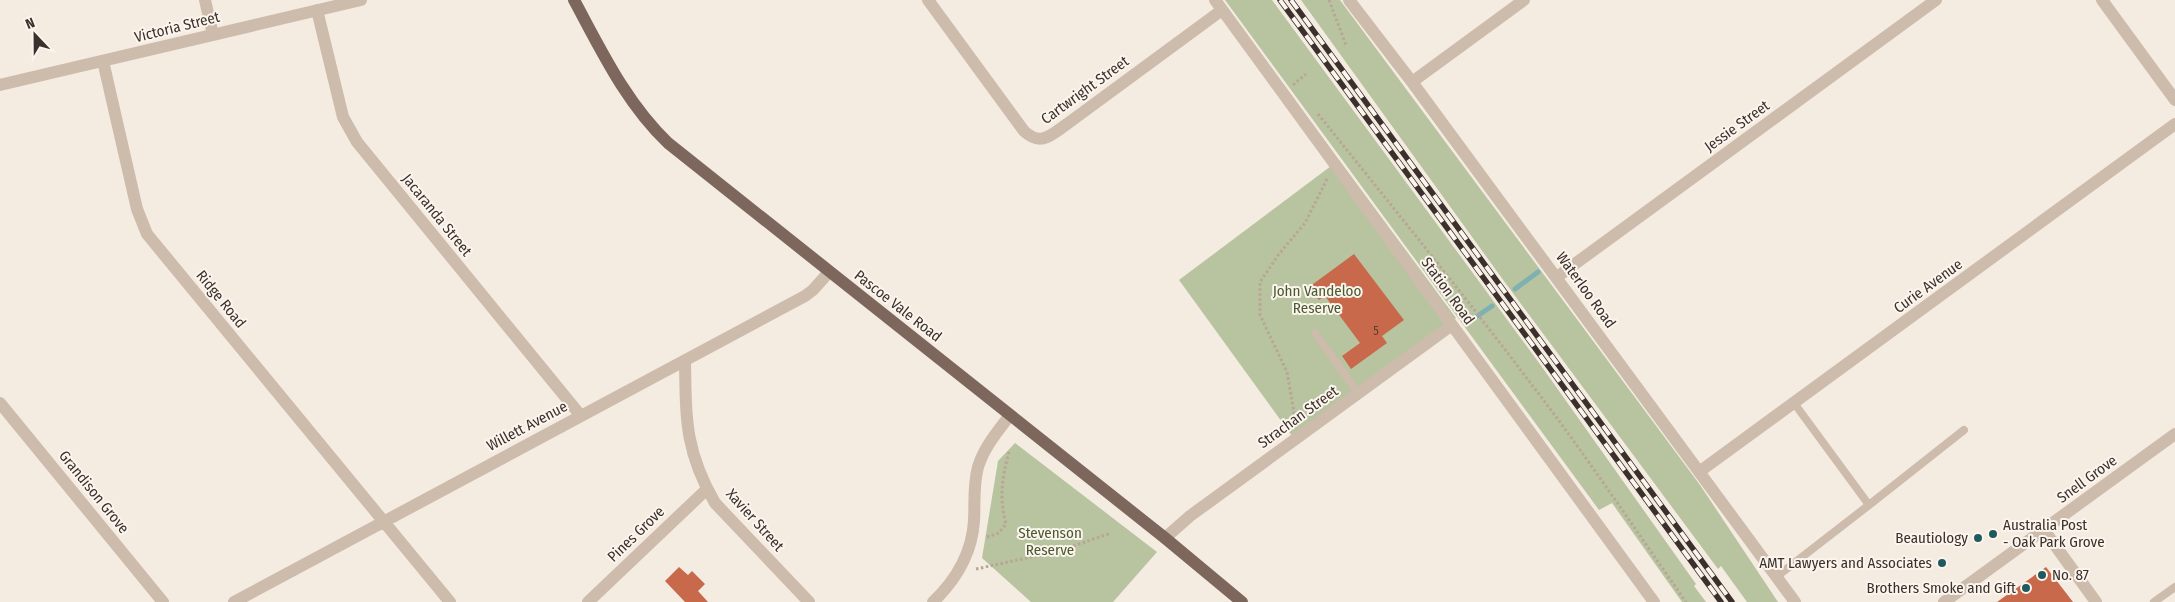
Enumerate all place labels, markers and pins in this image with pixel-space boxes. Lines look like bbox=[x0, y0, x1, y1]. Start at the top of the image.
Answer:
place label: Australia Post - Oak Park Grove bbox=[2003, 516, 2105, 551]
marker: Australia Post - Oak Park Grove bbox=[1987, 528, 1999, 540]
place label: Beautiology bbox=[1895, 529, 1968, 547]
marker: Beautiology bbox=[1972, 532, 1984, 544]
place label: AMT Lawyers and Associates bbox=[1759, 554, 1932, 572]
marker: AMT Lawyers and Associates bbox=[1936, 557, 1948, 569]
place label: No. 87 bbox=[2052, 566, 2089, 584]
marker: No. 87 bbox=[2036, 569, 2048, 581]
place label: Brothers Smoke and Gift bbox=[1867, 579, 2016, 597]
marker: Brothers Smoke and Gift bbox=[2020, 582, 2032, 594]

